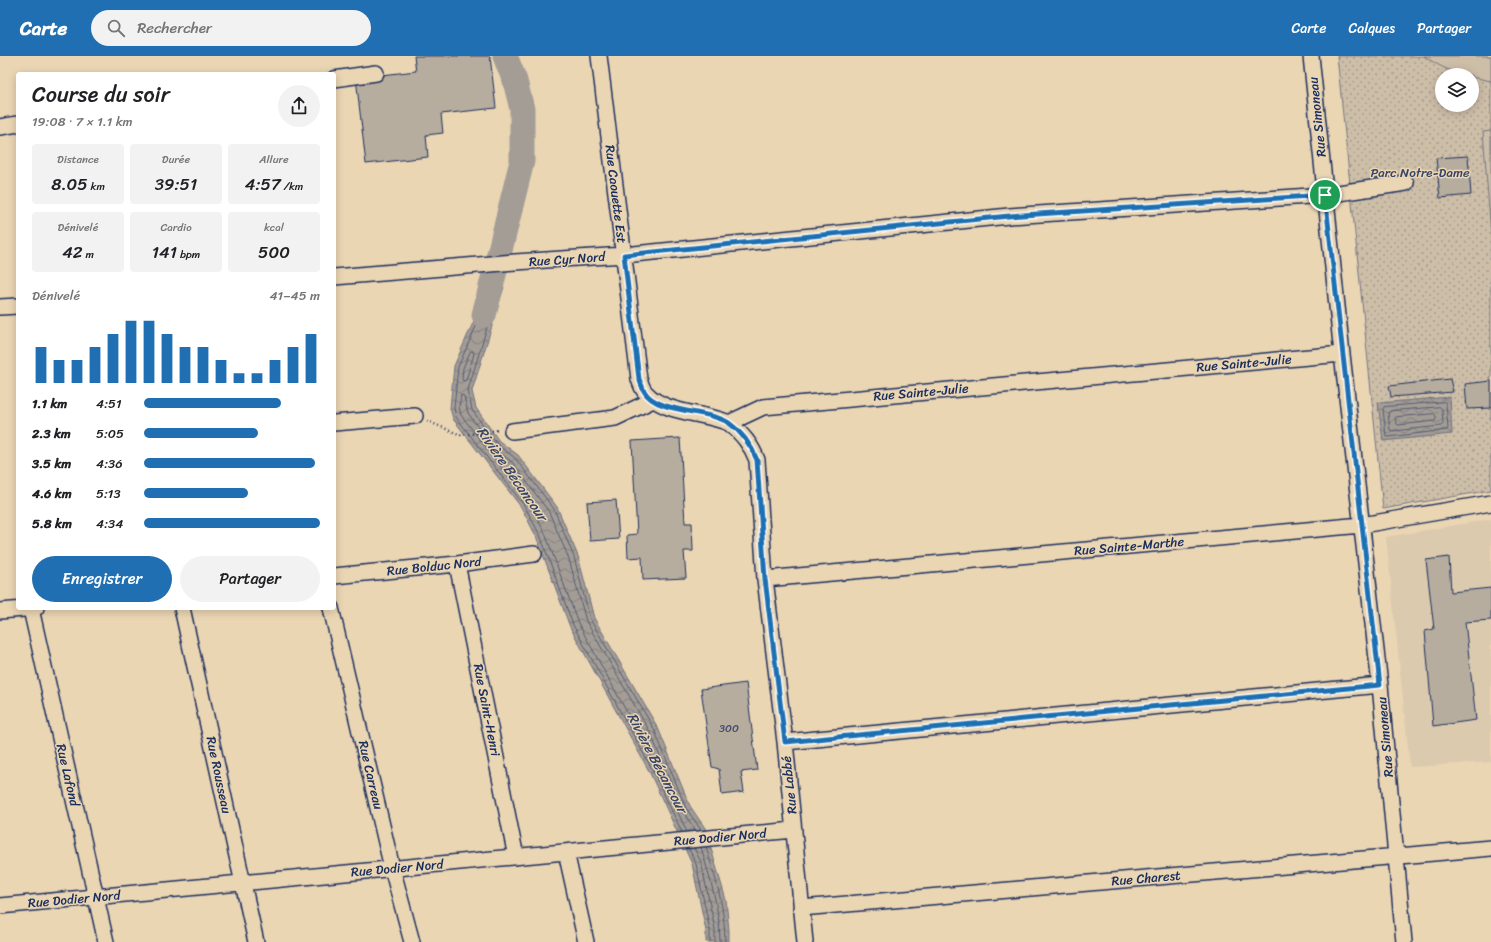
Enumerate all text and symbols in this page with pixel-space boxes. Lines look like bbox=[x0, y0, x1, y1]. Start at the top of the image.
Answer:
search box bbox=[91, 10, 371, 46]
text: Carte bbox=[20, 12, 67, 45]
text: Rechercher bbox=[137, 15, 212, 41]
text: Carte bbox=[1292, 16, 1326, 41]
text: Calques bbox=[1348, 16, 1395, 41]
text: Partager bbox=[1417, 16, 1471, 41]
icon: search bbox=[105, 17, 127, 39]
map controls bbox=[1435, 68, 1479, 112]
button: layers bbox=[1435, 68, 1479, 112]
text: Course du soir bbox=[32, 75, 170, 114]
street label: Rue Simoneau bbox=[1301, 76, 1333, 158]
button: share bbox=[278, 85, 320, 127]
text: 19:08 · 7 × 1.1 km bbox=[32, 110, 133, 133]
street label: Rue Caouette Est bbox=[599, 143, 633, 245]
text: Distance bbox=[57, 150, 99, 169]
text: Durée bbox=[162, 150, 190, 169]
text: Allure bbox=[259, 150, 289, 169]
park label: Parc Notre-Dame bbox=[1370, 161, 1470, 184]
text: 8.05 bbox=[51, 169, 88, 199]
text: 39:51 bbox=[155, 169, 197, 199]
text: 4:57 bbox=[245, 169, 281, 199]
text: km bbox=[88, 177, 105, 196]
text: /km bbox=[281, 177, 303, 196]
pin bbox=[1308, 178, 1342, 212]
icon: arrive bbox=[1314, 184, 1336, 206]
text: Dénivelé bbox=[58, 218, 98, 237]
text: Cardio bbox=[160, 218, 192, 237]
text: kcal bbox=[264, 218, 284, 237]
text: 42 bbox=[62, 237, 83, 267]
text: 141 bbox=[152, 237, 177, 267]
text: 500 bbox=[258, 237, 290, 267]
text: m bbox=[83, 245, 94, 264]
text: bpm bbox=[177, 245, 200, 264]
street label: Rue Cyr Nord bbox=[528, 245, 607, 273]
text: Dénivelé bbox=[32, 284, 80, 307]
text: 41–45 m bbox=[269, 284, 320, 307]
street label: Rue Sainte-Julie bbox=[1195, 347, 1293, 379]
street label: Rue Sainte-Julie bbox=[872, 376, 970, 408]
text: 1.1 km bbox=[32, 392, 67, 415]
text: 4:51 bbox=[96, 392, 122, 415]
water label: Rivière Bécancour bbox=[470, 421, 555, 528]
text: 2.3 km bbox=[32, 422, 71, 445]
text: 5:05 bbox=[96, 422, 124, 445]
text: 3.5 km bbox=[32, 452, 71, 475]
text: 4:36 bbox=[96, 452, 123, 475]
text: 4.6 km bbox=[32, 482, 72, 505]
text: 5:13 bbox=[96, 482, 121, 505]
text: 5.8 km bbox=[32, 512, 72, 535]
text: 4:34 bbox=[96, 512, 123, 535]
street label: Rue Sainte-Marthe bbox=[1073, 530, 1185, 562]
street label: Rue Bolduc Nord bbox=[386, 549, 484, 582]
button: Enregistrer bbox=[32, 556, 172, 602]
button: Partager bbox=[180, 556, 320, 602]
street label: Rue Saint-Henri bbox=[467, 662, 507, 759]
street label: Rue Simoneau bbox=[1370, 696, 1400, 778]
water label: Rivière Bécancour bbox=[620, 708, 695, 820]
house number: 300 bbox=[719, 719, 739, 738]
street label: Rue Rousseau bbox=[200, 734, 238, 816]
street label: Rue Carreau bbox=[352, 738, 390, 812]
street label: Rue Lafond bbox=[50, 741, 87, 810]
street label: Rue Labbé bbox=[774, 755, 803, 815]
street label: Rue Dodier Nord bbox=[673, 821, 768, 852]
street label: Rue Dodier Nord bbox=[350, 852, 445, 883]
street label: Rue Charest bbox=[1110, 863, 1182, 892]
street label: Rue Dodier Nord bbox=[27, 883, 122, 914]

